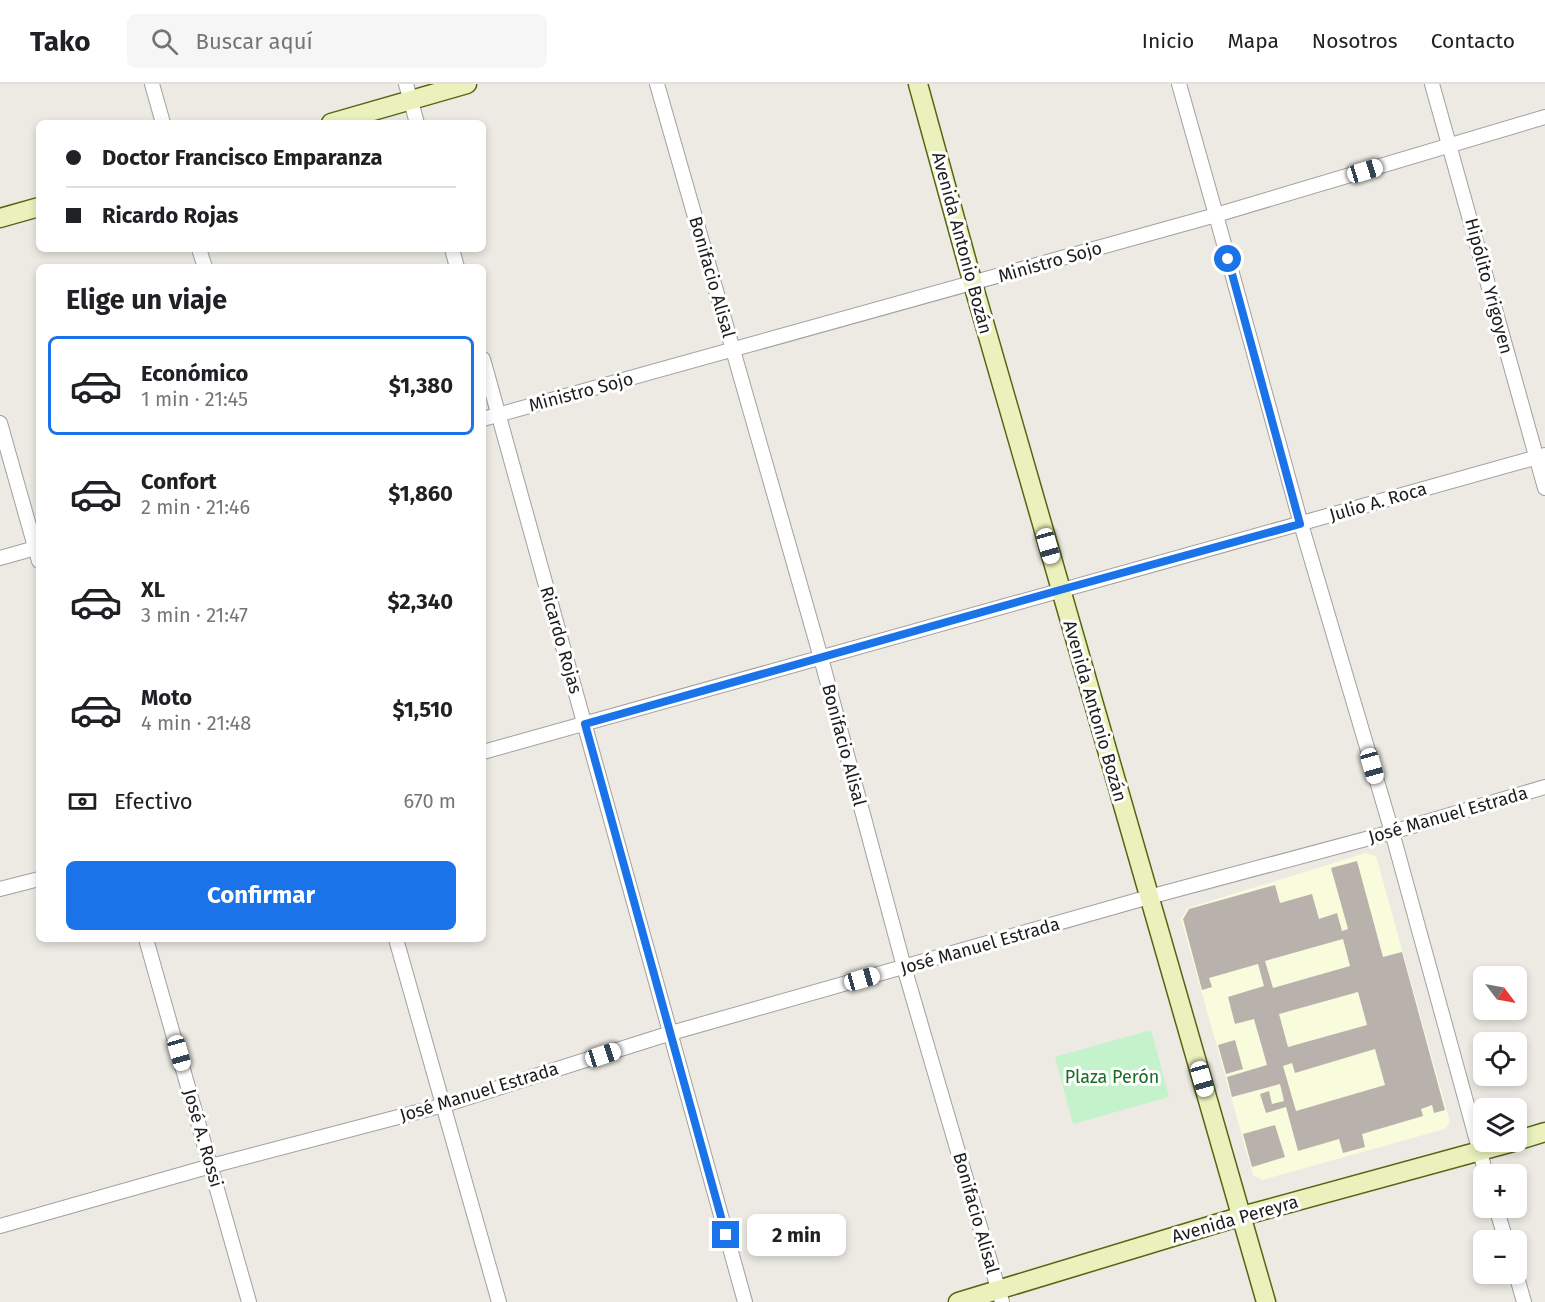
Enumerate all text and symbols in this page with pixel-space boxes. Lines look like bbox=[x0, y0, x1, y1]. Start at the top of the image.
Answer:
search box bbox=[127, 14, 547, 68]
text: Tako bbox=[30, 25, 91, 58]
icon: search bbox=[148, 25, 181, 58]
text: Buscar aquí bbox=[196, 28, 313, 55]
text: Inicio bbox=[1142, 28, 1194, 54]
text: Mapa bbox=[1227, 28, 1279, 54]
text: Nosotros bbox=[1312, 28, 1398, 54]
text: Contacto bbox=[1431, 28, 1515, 54]
text: Doctor Francisco Emparanza bbox=[102, 144, 383, 171]
street label: Avenida Antonio Bozán bbox=[927, 150, 997, 336]
car bbox=[1345, 157, 1385, 185]
text: Ricardo Rojas bbox=[102, 202, 238, 229]
street label: Bonifacio Alisal bbox=[684, 214, 740, 340]
street label: Hipólito Yrigoyen bbox=[1460, 216, 1518, 356]
street label: Ministro Sojo bbox=[995, 237, 1105, 287]
route start bbox=[1214, 245, 1241, 272]
text: Elige un viaje bbox=[66, 284, 227, 316]
icon: car bbox=[69, 359, 123, 413]
text: Económico bbox=[141, 360, 248, 387]
street label: Ministro Sojo bbox=[526, 368, 636, 416]
text: $1,380 bbox=[389, 372, 453, 399]
text: 1 min · 21:45 bbox=[141, 387, 248, 411]
icon: car bbox=[69, 467, 123, 521]
text: Confort bbox=[141, 468, 217, 495]
street label: Julio A. Roca bbox=[1327, 478, 1429, 526]
text: $1,860 bbox=[388, 480, 453, 507]
text: 2 min · 21:46 bbox=[141, 495, 250, 519]
car bbox=[1034, 526, 1062, 566]
icon: car bbox=[69, 575, 123, 629]
text: XL bbox=[141, 576, 165, 603]
street label: Ricardo Rojas bbox=[535, 584, 587, 696]
text: $2,340 bbox=[387, 588, 453, 615]
text: 3 min · 21:47 bbox=[141, 603, 248, 627]
street label: Avenida Antonio Bozán bbox=[1059, 618, 1131, 804]
street label: Bonifacio Alisal bbox=[817, 682, 871, 808]
icon: car bbox=[69, 683, 123, 737]
text: Moto bbox=[141, 684, 192, 711]
text: $1,510 bbox=[392, 696, 453, 723]
text: 4 min · 21:48 bbox=[141, 711, 251, 735]
car bbox=[1358, 746, 1386, 786]
street label: José Manuel Estrada bbox=[1366, 782, 1530, 848]
icon: cash bbox=[66, 785, 99, 818]
text: Efectivo bbox=[114, 788, 193, 815]
text: 670 m bbox=[404, 789, 456, 813]
button: Confirmar bbox=[66, 861, 456, 930]
street label: José Manuel Estrada bbox=[898, 913, 1062, 979]
car bbox=[842, 965, 882, 993]
north arrow bbox=[1473, 966, 1527, 1020]
map controls bbox=[1473, 966, 1527, 1284]
button: locate bbox=[1473, 1032, 1527, 1086]
car bbox=[165, 1033, 193, 1073]
car bbox=[583, 1041, 623, 1069]
street label: José Manuel Estrada bbox=[397, 1057, 561, 1127]
car bbox=[1188, 1059, 1216, 1099]
park label: Plaza Perón bbox=[1065, 1066, 1159, 1088]
street label: José A. Rossi bbox=[178, 1086, 228, 1190]
button: layers bbox=[1473, 1098, 1527, 1152]
street label: Bonifacio Alisal bbox=[948, 1150, 1004, 1276]
button: + bbox=[1473, 1164, 1527, 1218]
street label: Avenida Pereyra bbox=[1169, 1190, 1301, 1248]
callout: 2 min bbox=[747, 1214, 846, 1256]
route end bbox=[712, 1221, 739, 1248]
text: 2 min bbox=[772, 1223, 821, 1247]
button: − bbox=[1473, 1230, 1527, 1284]

